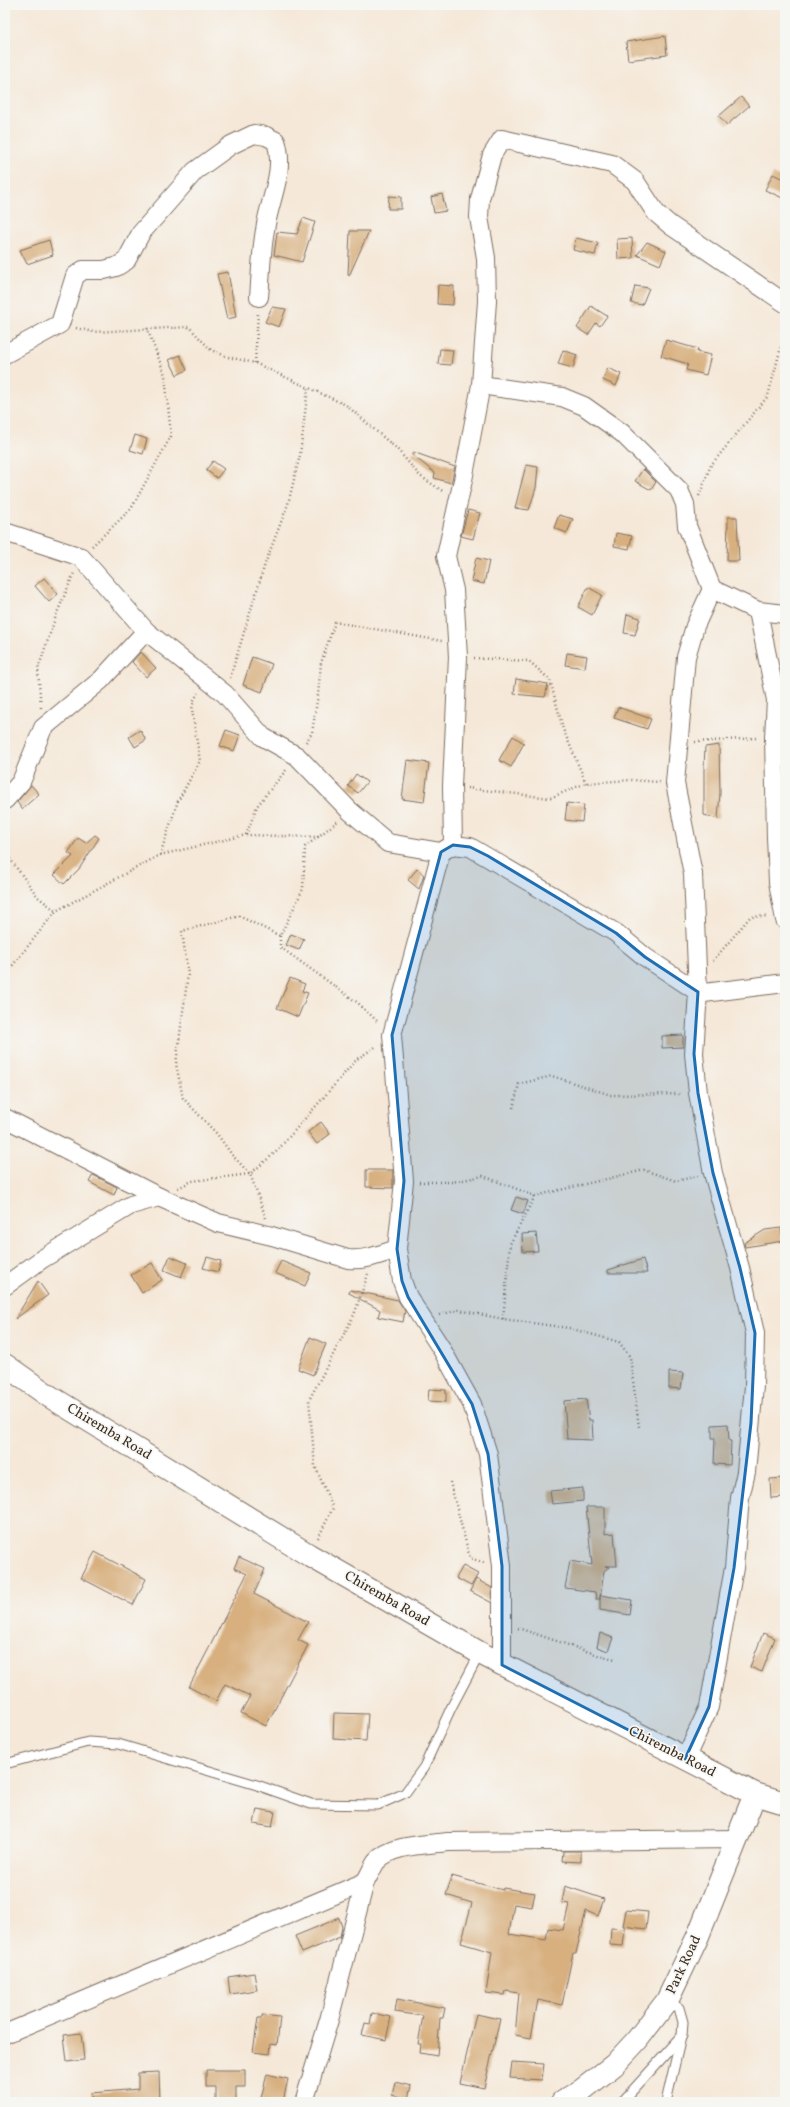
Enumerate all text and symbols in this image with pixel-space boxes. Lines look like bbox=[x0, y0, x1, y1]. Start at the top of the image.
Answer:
street label: Chiremba Road bbox=[63, 1399, 155, 1465]
street label: Chiremba Road bbox=[341, 1567, 433, 1631]
street label: Chiremba Road bbox=[625, 1722, 719, 1782]
street label: Park Road bbox=[662, 1932, 706, 1998]

